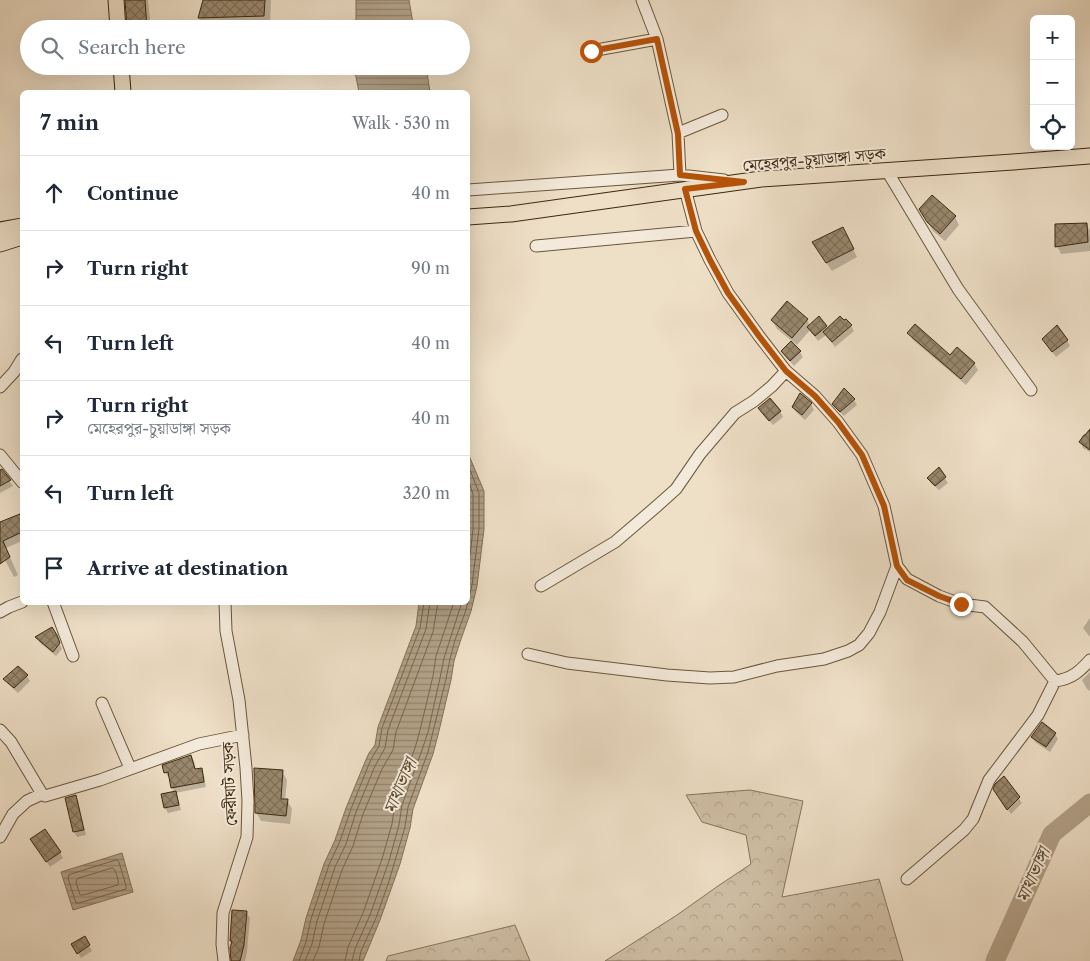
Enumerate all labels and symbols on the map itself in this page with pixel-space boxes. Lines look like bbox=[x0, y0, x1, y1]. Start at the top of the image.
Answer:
route start bbox=[580, 40, 603, 63]
street label: মেহেরপুর-চুয়াডাঙ্গা সড়ক bbox=[742, 143, 887, 176]
route end bbox=[950, 593, 973, 616]
street label: ফেরীঘাট সড়ক bbox=[217, 741, 241, 826]
water label: মাথাভাঙ্গা bbox=[379, 753, 422, 817]
water label: মাথাভাঙ্গা bbox=[1011, 842, 1056, 906]

